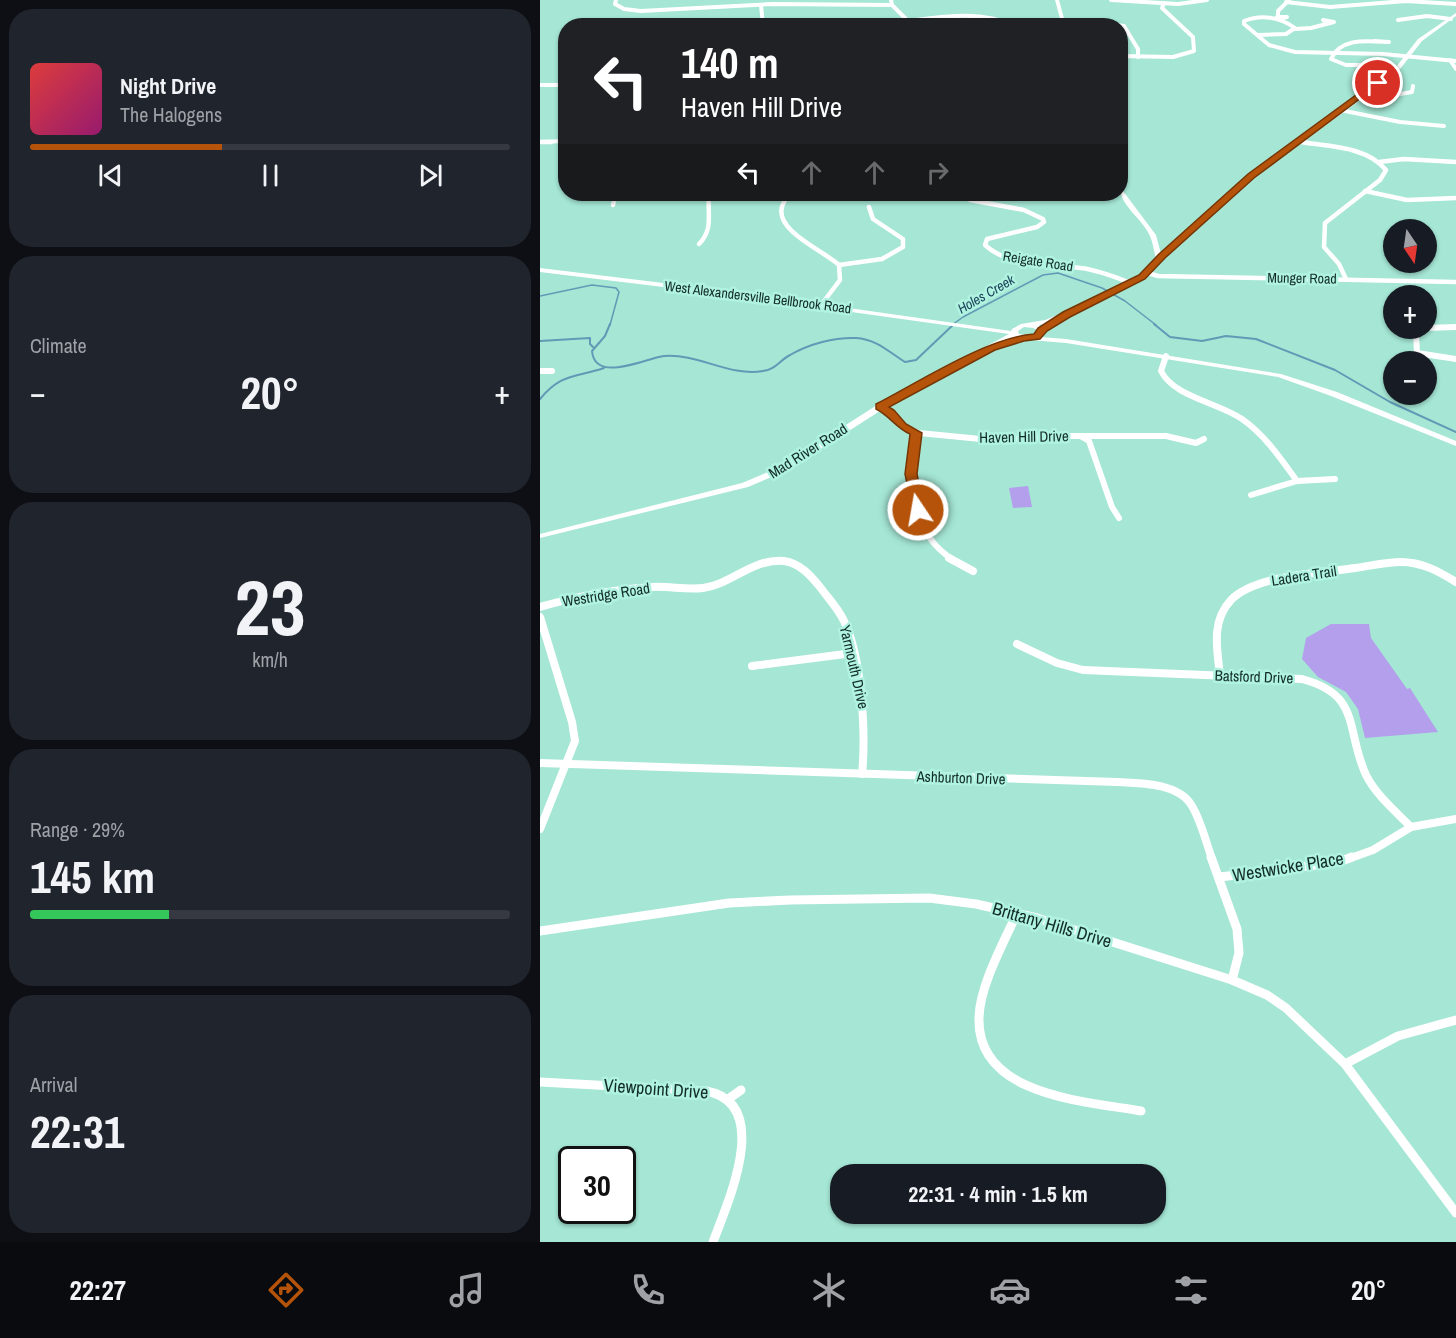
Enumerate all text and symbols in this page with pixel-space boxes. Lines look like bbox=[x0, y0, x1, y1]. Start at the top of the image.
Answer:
text: 140 m bbox=[681, 35, 779, 91]
icon: left bbox=[582, 42, 660, 120]
pin bbox=[1352, 57, 1403, 108]
icon: arrive bbox=[1361, 66, 1394, 99]
text: Night Drive bbox=[120, 71, 216, 101]
text: Haven Hill Drive bbox=[681, 89, 842, 125]
text: The Halogens bbox=[120, 101, 222, 128]
icon: left bbox=[732, 156, 765, 189]
icon: ahead bbox=[795, 156, 828, 189]
icon: ahead bbox=[858, 156, 891, 189]
icon: right bbox=[921, 156, 954, 189]
icon: previous bbox=[94, 159, 127, 192]
icon: pause bbox=[254, 159, 287, 192]
icon: next bbox=[414, 159, 447, 192]
north arrow bbox=[1383, 219, 1437, 273]
map controls bbox=[1383, 219, 1437, 405]
street label: Reigate Road bbox=[1002, 247, 1074, 275]
street label: Munger Road bbox=[1267, 268, 1337, 288]
water label: Holes Creek bbox=[954, 270, 1019, 318]
street label: West Alexandersville Bellbrook Road bbox=[664, 277, 852, 317]
button: + bbox=[1383, 285, 1437, 339]
text: Climate bbox=[30, 332, 87, 359]
button: − bbox=[1383, 351, 1437, 405]
text: 20° bbox=[240, 362, 300, 423]
text: − bbox=[30, 370, 46, 414]
text: + bbox=[494, 370, 510, 414]
street label: Mad River Road bbox=[764, 418, 851, 483]
street label: Haven Hill Drive bbox=[979, 425, 1069, 448]
position arrow bbox=[886, 478, 950, 542]
text: 23 bbox=[234, 554, 306, 659]
street label: Ladera Trail bbox=[1270, 560, 1338, 591]
street label: Westridge Road bbox=[560, 577, 651, 612]
street label: Yarmouth Drive bbox=[835, 623, 874, 711]
text: km/h bbox=[252, 646, 288, 673]
street label: Batsford Drive bbox=[1214, 665, 1294, 688]
street label: Ashburton Drive bbox=[915, 765, 1006, 790]
text: Range · 29% bbox=[30, 816, 125, 843]
street label: Westwicke Place bbox=[1231, 845, 1345, 888]
text: 145 km bbox=[30, 846, 155, 907]
street label: Brittany Hills Drive bbox=[990, 896, 1115, 953]
text: Arrival bbox=[30, 1071, 77, 1098]
street label: Viewpoint Drive bbox=[603, 1072, 709, 1105]
text: 22:31 bbox=[30, 1101, 124, 1162]
speed limit sign: 30 bbox=[558, 1146, 636, 1224]
text: 22:31 · 4 min · 1.5 km bbox=[908, 1179, 1088, 1209]
icon: directions bbox=[265, 1269, 307, 1311]
icon: music bbox=[446, 1269, 488, 1311]
icon: phone bbox=[627, 1269, 669, 1311]
icon: climate bbox=[808, 1269, 850, 1311]
icon: car bbox=[989, 1269, 1031, 1311]
icon: filters bbox=[1170, 1269, 1212, 1311]
text: 22:27 bbox=[69, 1272, 126, 1308]
text: 20° bbox=[1351, 1272, 1386, 1308]

